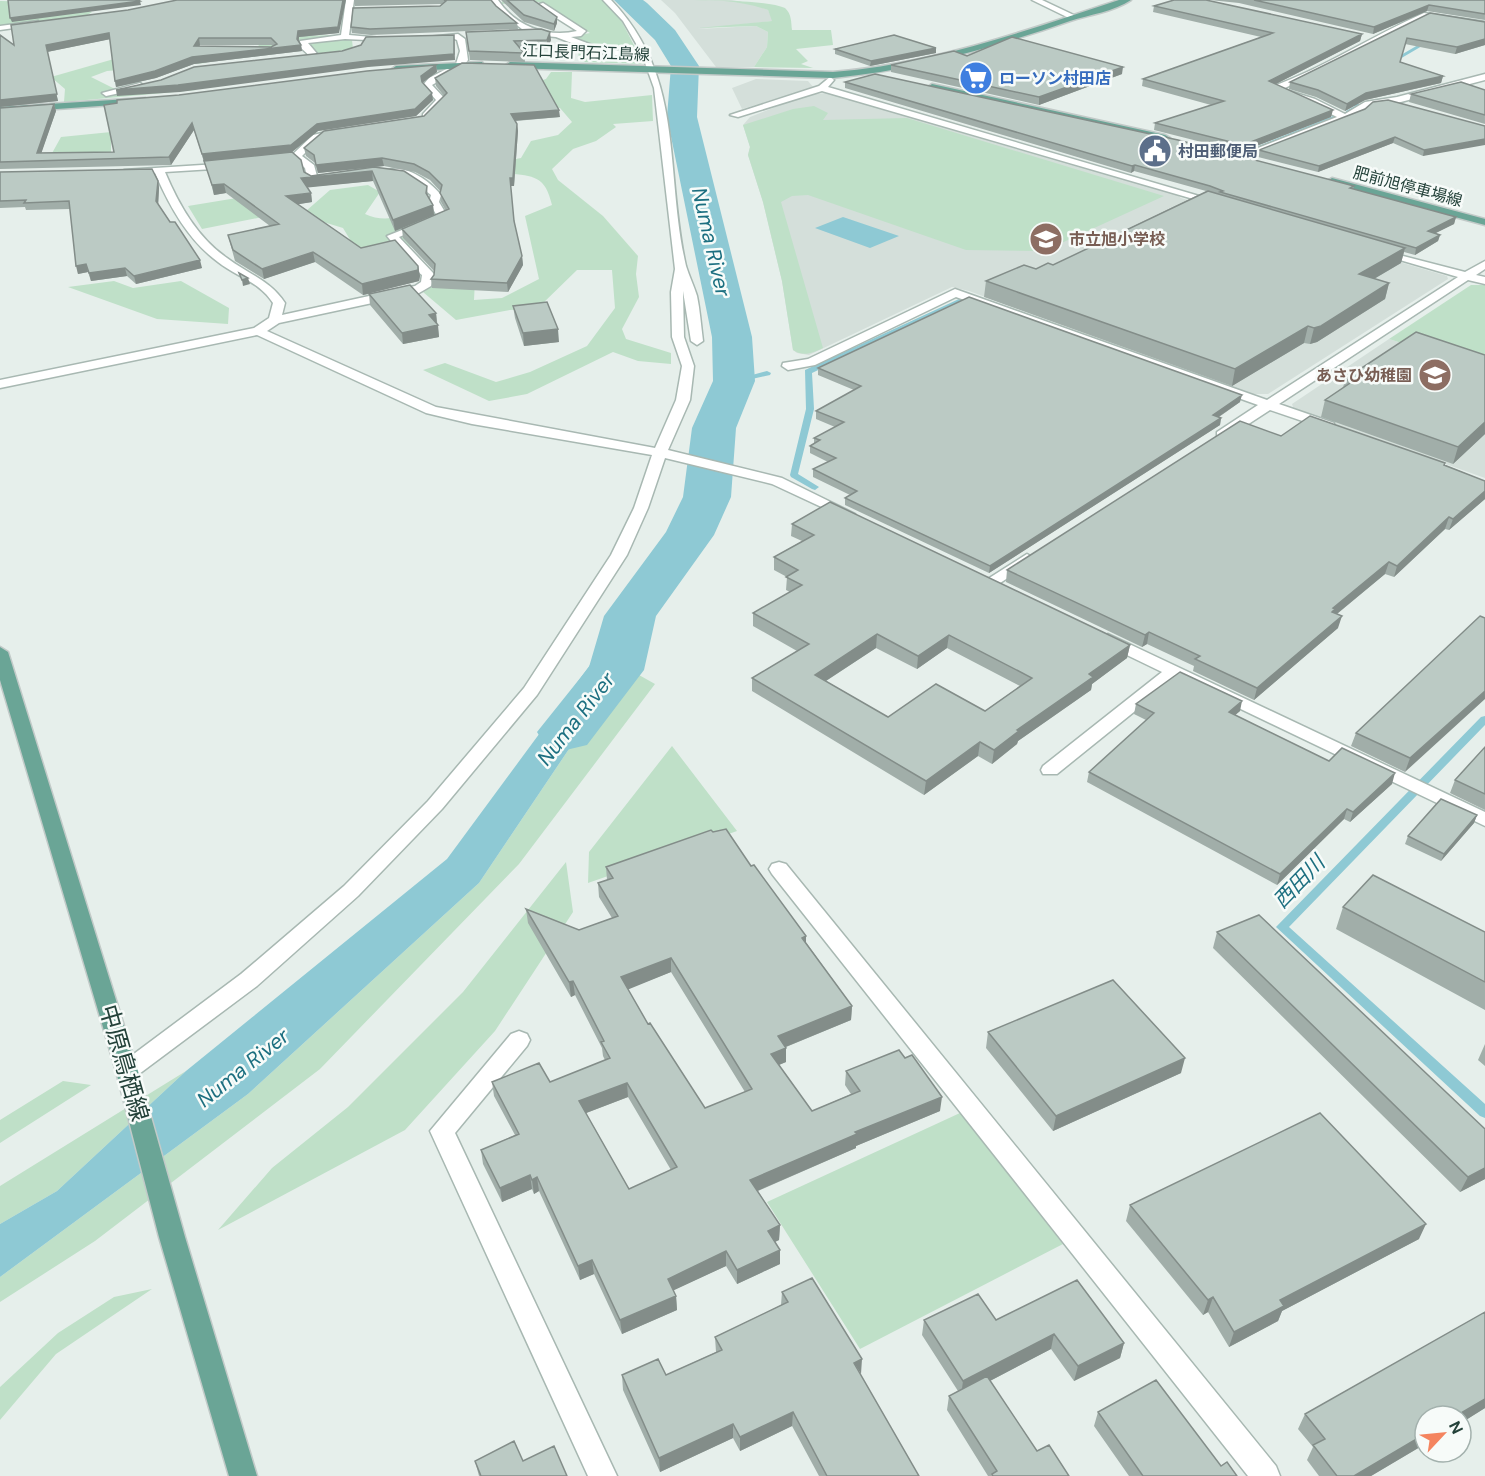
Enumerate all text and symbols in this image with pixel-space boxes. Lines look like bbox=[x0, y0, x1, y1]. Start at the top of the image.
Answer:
street label: 江口長門石江島線 bbox=[522, 40, 650, 65]
supermarket icon: ローソン村田店 bbox=[958, 60, 994, 96]
place label: ローソン村田店 bbox=[999, 68, 1111, 89]
public building icon: 村田郵便局 bbox=[1137, 133, 1173, 169]
place label: 村田郵便局 bbox=[1178, 141, 1258, 162]
street label: 肥前旭停車場線 bbox=[1351, 162, 1465, 211]
water label: Numa River bbox=[685, 185, 737, 300]
school or university icon: 市立旭小学校 bbox=[1028, 221, 1064, 257]
place label: 市立旭小学校 bbox=[1069, 229, 1165, 250]
school or university icon: あさひ幼稚園 bbox=[1417, 357, 1453, 393]
place label: あさひ幼稚園 bbox=[1316, 365, 1412, 386]
water label: Numa River bbox=[531, 666, 622, 771]
water label: 西田川 bbox=[1267, 848, 1332, 914]
street label: 中原鳥栖線 bbox=[93, 1001, 156, 1125]
water label: Numa River bbox=[191, 1021, 296, 1114]
north arrow bbox=[1413, 1404, 1473, 1464]
text: N bbox=[1444, 1418, 1468, 1437]

